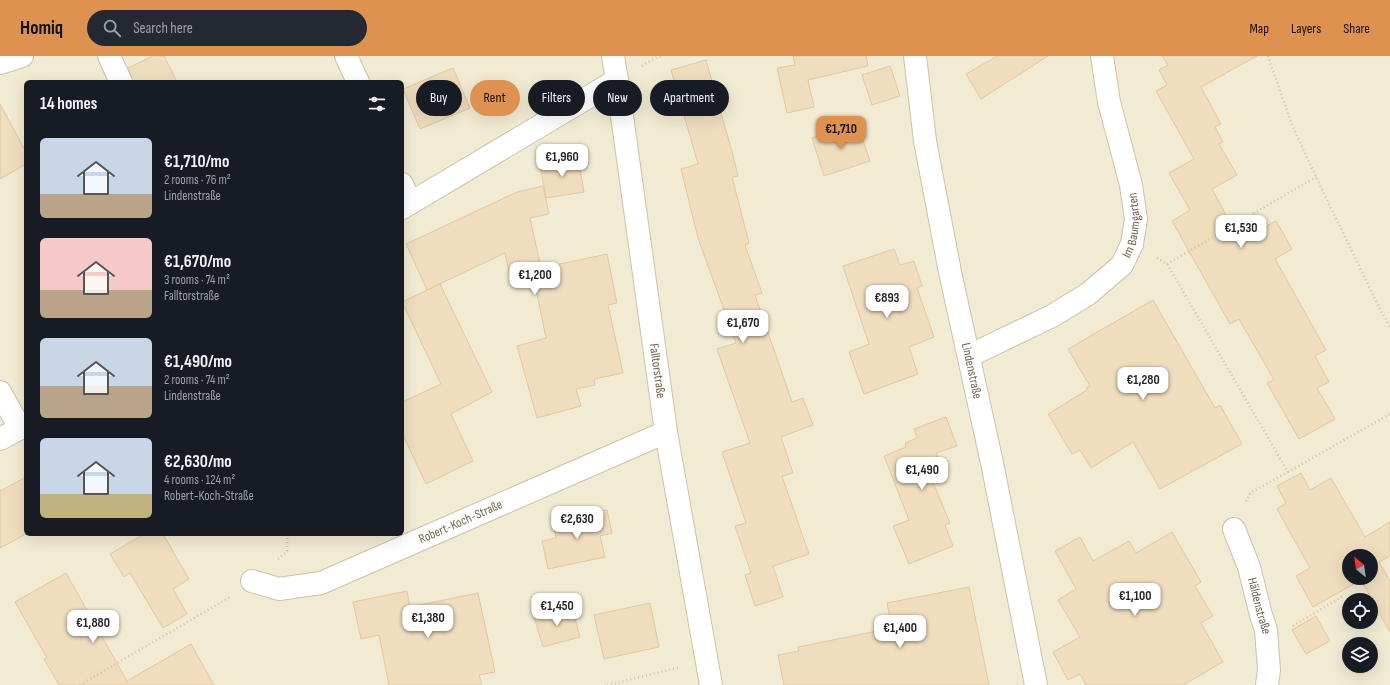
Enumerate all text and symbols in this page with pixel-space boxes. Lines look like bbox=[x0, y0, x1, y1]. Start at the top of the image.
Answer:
search box bbox=[87, 10, 367, 46]
text: Homiq bbox=[20, 17, 63, 40]
icon: search bbox=[101, 17, 123, 39]
text: Search here bbox=[133, 19, 193, 38]
text: Map bbox=[1249, 20, 1269, 37]
text: Layers bbox=[1291, 20, 1321, 37]
text: Share bbox=[1343, 20, 1370, 37]
chip: Buy bbox=[416, 80, 462, 116]
chip: Rent bbox=[470, 80, 520, 116]
chip: Filters bbox=[528, 80, 585, 116]
chip: New bbox=[593, 80, 642, 116]
chip: Apartment bbox=[650, 80, 729, 116]
icon: filters bbox=[366, 93, 388, 115]
text: 14 homes bbox=[40, 94, 97, 114]
pin: €1,710 bbox=[808, 116, 874, 150]
text: €1,710 bbox=[825, 121, 857, 137]
pin: €1,960 bbox=[529, 144, 595, 178]
text: €1,960 bbox=[545, 149, 579, 165]
text: €1,710/mo bbox=[164, 152, 229, 172]
icon: home bbox=[72, 154, 120, 202]
text: 2 rooms · 76 m² bbox=[164, 172, 231, 188]
text: Lindenstraße bbox=[164, 188, 221, 204]
street label: Im Baumgarten bbox=[1119, 192, 1144, 260]
pin: €1,530 bbox=[1208, 215, 1274, 249]
text: €1,530 bbox=[1224, 220, 1258, 236]
text: €1,670/mo bbox=[164, 252, 231, 272]
icon: home bbox=[72, 254, 120, 302]
pin: €1,200 bbox=[502, 262, 568, 296]
text: €1,200 bbox=[518, 267, 552, 283]
text: 3 rooms · 74 m² bbox=[164, 272, 230, 288]
pin: €893 bbox=[863, 285, 911, 319]
text: Falltorstraße bbox=[164, 288, 219, 304]
text: €893 bbox=[875, 290, 899, 306]
pin: €1,670 bbox=[710, 310, 776, 344]
text: €1,670 bbox=[726, 315, 760, 331]
street label: Lindenstraße bbox=[958, 341, 986, 400]
street label: Falltorstraße bbox=[646, 342, 669, 399]
text: €1,490/mo bbox=[164, 352, 232, 372]
icon: home bbox=[72, 354, 120, 402]
pin: €1,280 bbox=[1110, 367, 1176, 401]
text: 2 rooms · 74 m² bbox=[164, 372, 230, 388]
text: €1,280 bbox=[1126, 372, 1160, 388]
text: Lindenstraße bbox=[164, 388, 221, 404]
text: €2,630/mo bbox=[164, 452, 232, 472]
icon: home bbox=[72, 454, 120, 502]
pin: €1,490 bbox=[889, 457, 955, 491]
text: €1,490 bbox=[905, 462, 939, 478]
text: 4 rooms · 124 m² bbox=[164, 472, 235, 488]
text: Robert-Koch-Straße bbox=[164, 488, 254, 504]
street label: Robert-Koch-Straße bbox=[416, 497, 505, 547]
pin: €2,630 bbox=[544, 506, 610, 540]
text: €2,630 bbox=[560, 511, 594, 527]
north arrow bbox=[1342, 549, 1378, 585]
map controls bbox=[1342, 549, 1378, 673]
street label: Häldenstraße bbox=[1244, 576, 1274, 635]
pin: €1,100 bbox=[1102, 583, 1168, 617]
text: €1,100 bbox=[1119, 588, 1151, 604]
pin: €1,450 bbox=[524, 593, 590, 627]
button: locate bbox=[1342, 593, 1378, 629]
text: €1,450 bbox=[540, 598, 574, 614]
pin: €1,380 bbox=[395, 605, 461, 639]
pin: €1,880 bbox=[60, 610, 126, 644]
text: €1,380 bbox=[411, 610, 445, 626]
text: €1,880 bbox=[76, 615, 110, 631]
pin: €1,400 bbox=[867, 615, 933, 649]
text: €1,400 bbox=[883, 620, 917, 636]
button: layers bbox=[1342, 637, 1378, 673]

